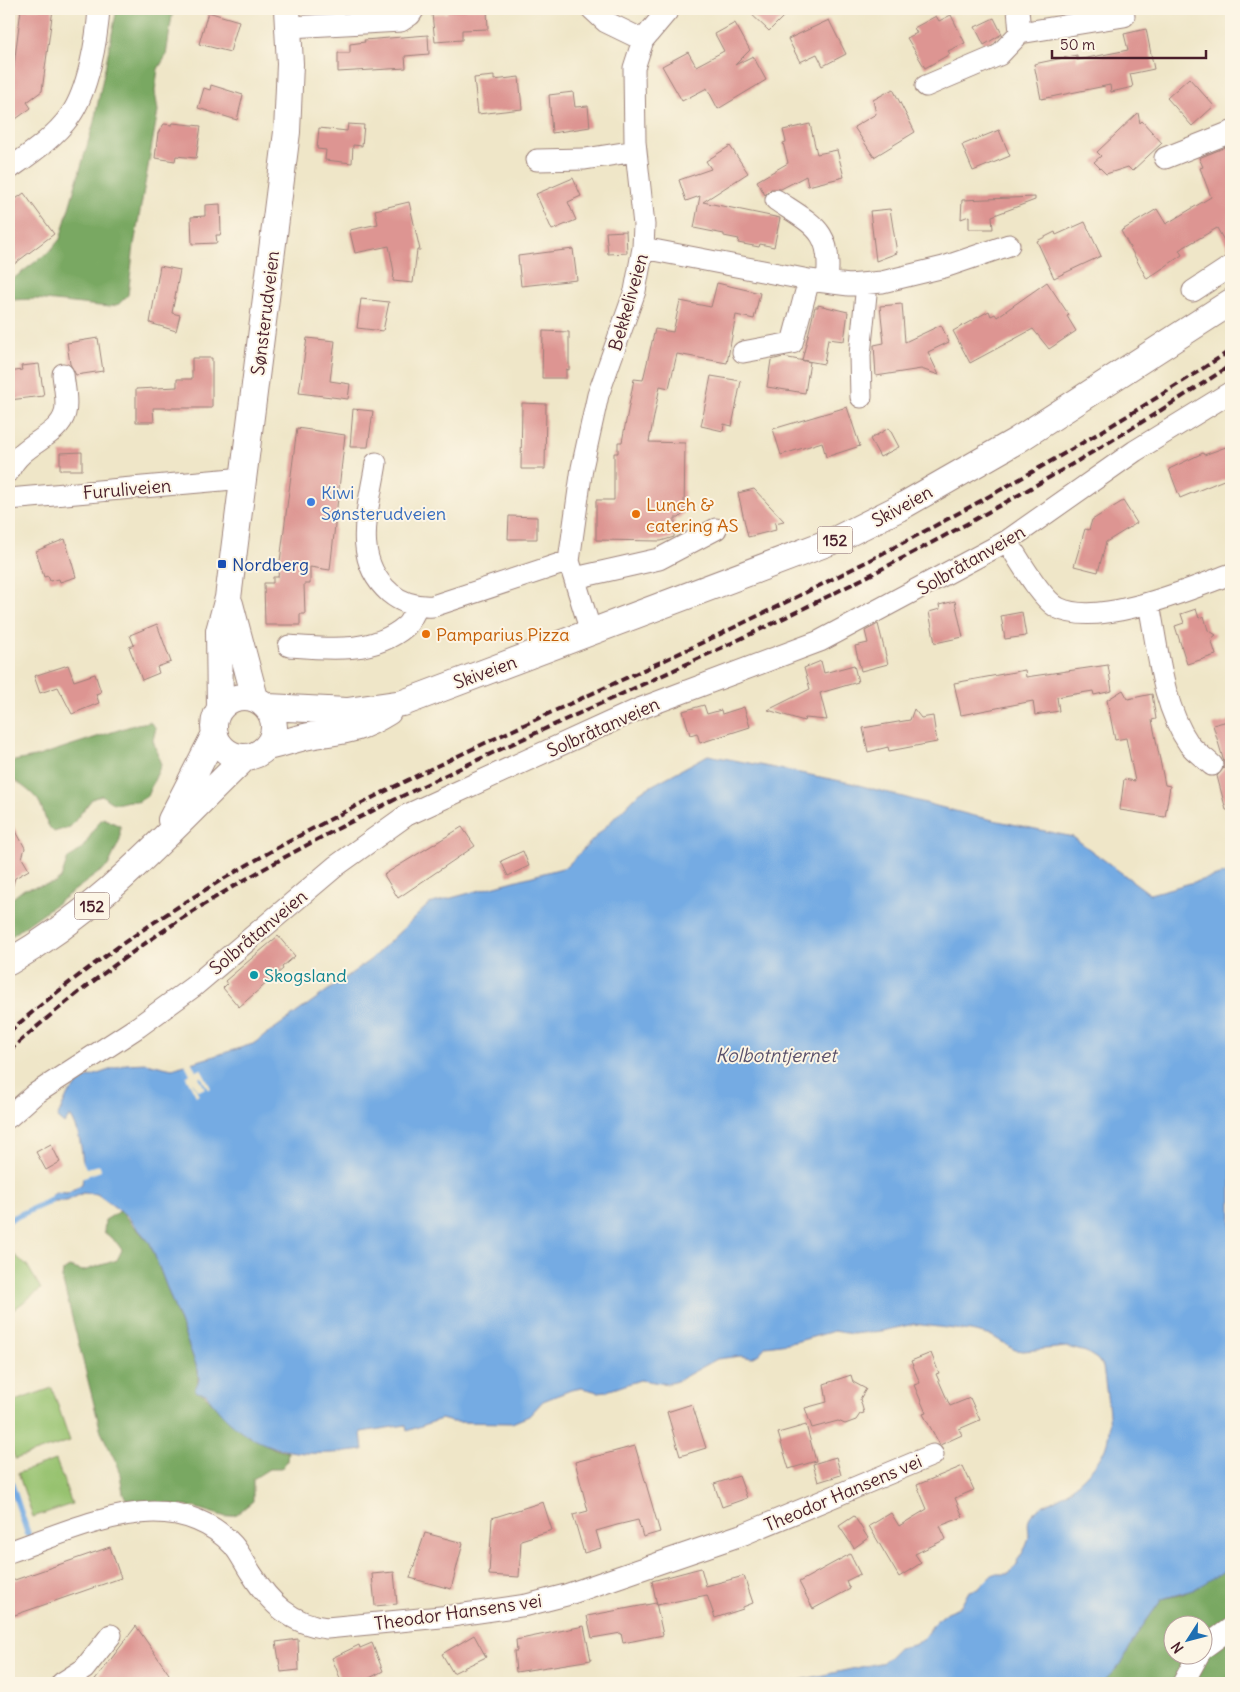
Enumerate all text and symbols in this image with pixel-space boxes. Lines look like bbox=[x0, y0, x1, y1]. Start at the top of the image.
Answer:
scale bar bbox=[1052, 28, 1206, 60]
text: 50 m bbox=[1060, 35, 1095, 54]
street label: Sønsterudveien bbox=[246, 249, 284, 377]
street label: Bekkeliveien bbox=[603, 251, 653, 353]
street label: Furuliveien bbox=[82, 474, 172, 504]
street label: Skiveien bbox=[868, 480, 936, 532]
place label: Kiwi Sønsterudveien bbox=[321, 481, 446, 525]
place label: Lunch & catering AS bbox=[646, 493, 739, 537]
marker: Kiwi Sønsterudveien bbox=[305, 496, 317, 508]
marker: Lunch & catering AS bbox=[630, 508, 642, 520]
street label: Solbråtanveien bbox=[913, 520, 1029, 600]
road number: 152 bbox=[818, 526, 852, 554]
place label: Nordberg bbox=[232, 553, 309, 576]
marker: Nordberg bbox=[216, 558, 228, 570]
place label: Pamparius Pizza bbox=[436, 623, 570, 646]
marker: Pamparius Pizza bbox=[420, 628, 432, 640]
street label: Skiveien bbox=[450, 650, 520, 694]
street label: Solbråtanveien bbox=[543, 692, 663, 762]
street label: Solbråtanveien bbox=[204, 884, 312, 980]
road number: 152 bbox=[74, 892, 110, 919]
place label: Skogsland bbox=[264, 964, 347, 987]
marker: Skogsland bbox=[248, 969, 260, 981]
water label: Kolbotntjernet bbox=[715, 1043, 839, 1067]
street label: Theodor Hansens vei bbox=[761, 1449, 925, 1537]
street label: Theodor Hansens vei bbox=[373, 1589, 543, 1635]
north arrow bbox=[1162, 1614, 1212, 1664]
text: N bbox=[1167, 1638, 1188, 1657]

